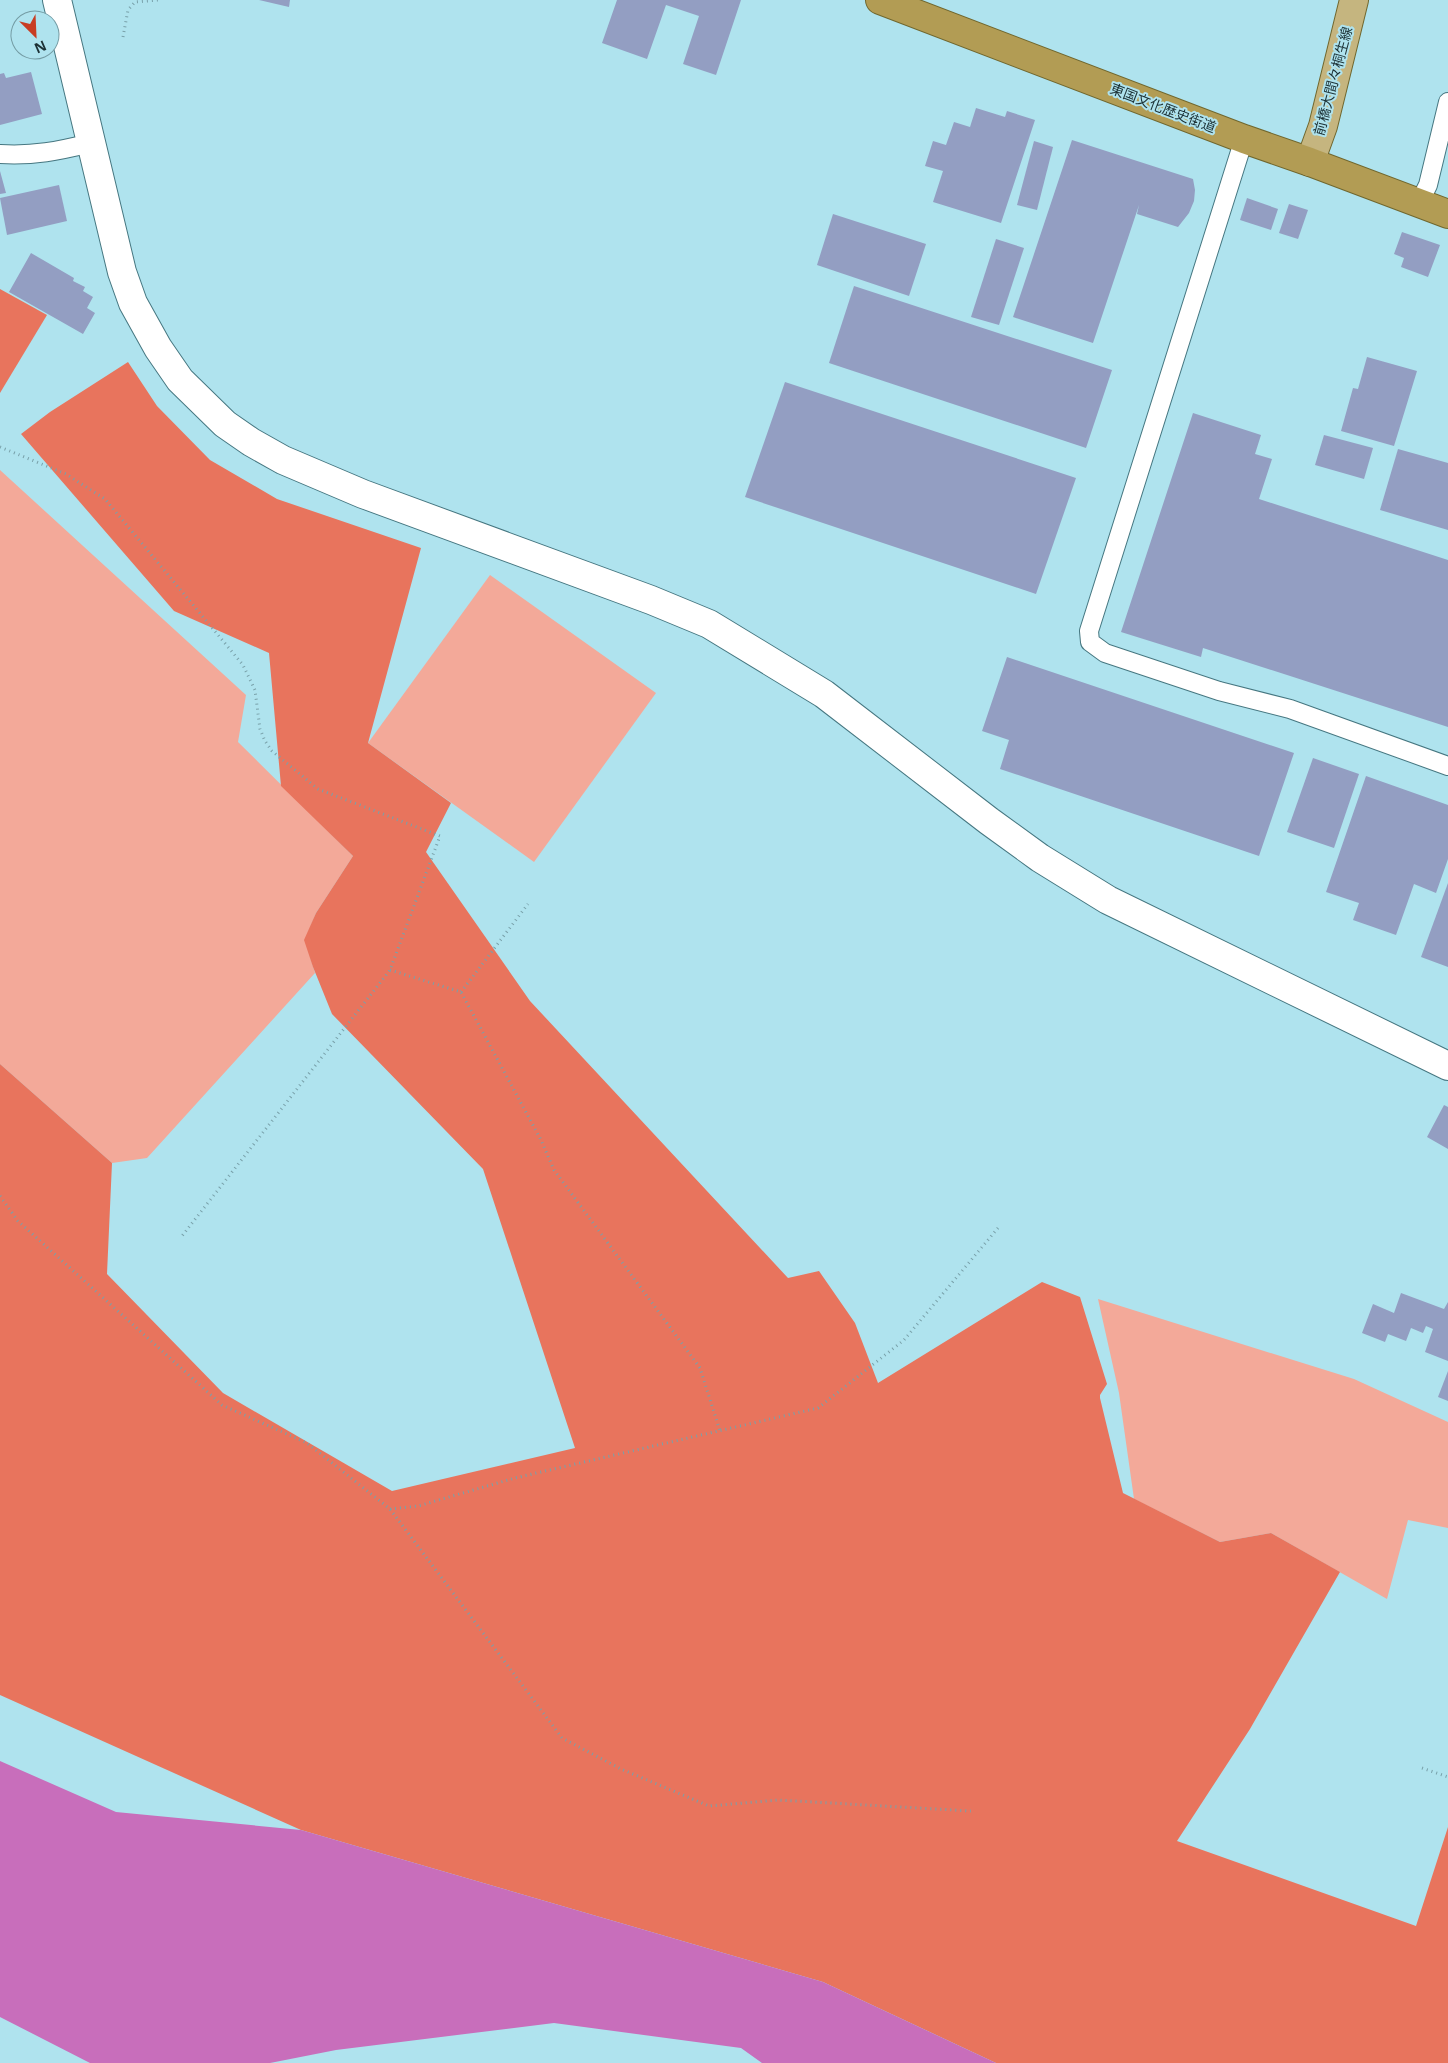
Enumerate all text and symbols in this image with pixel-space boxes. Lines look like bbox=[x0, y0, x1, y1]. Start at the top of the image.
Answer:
north arrow bbox=[10, 10, 60, 60]
street label: 前橋大間々桐生線 bbox=[1309, 24, 1356, 137]
text: N bbox=[31, 36, 50, 58]
street label: 東国文化歴史街道 bbox=[1107, 79, 1219, 136]

